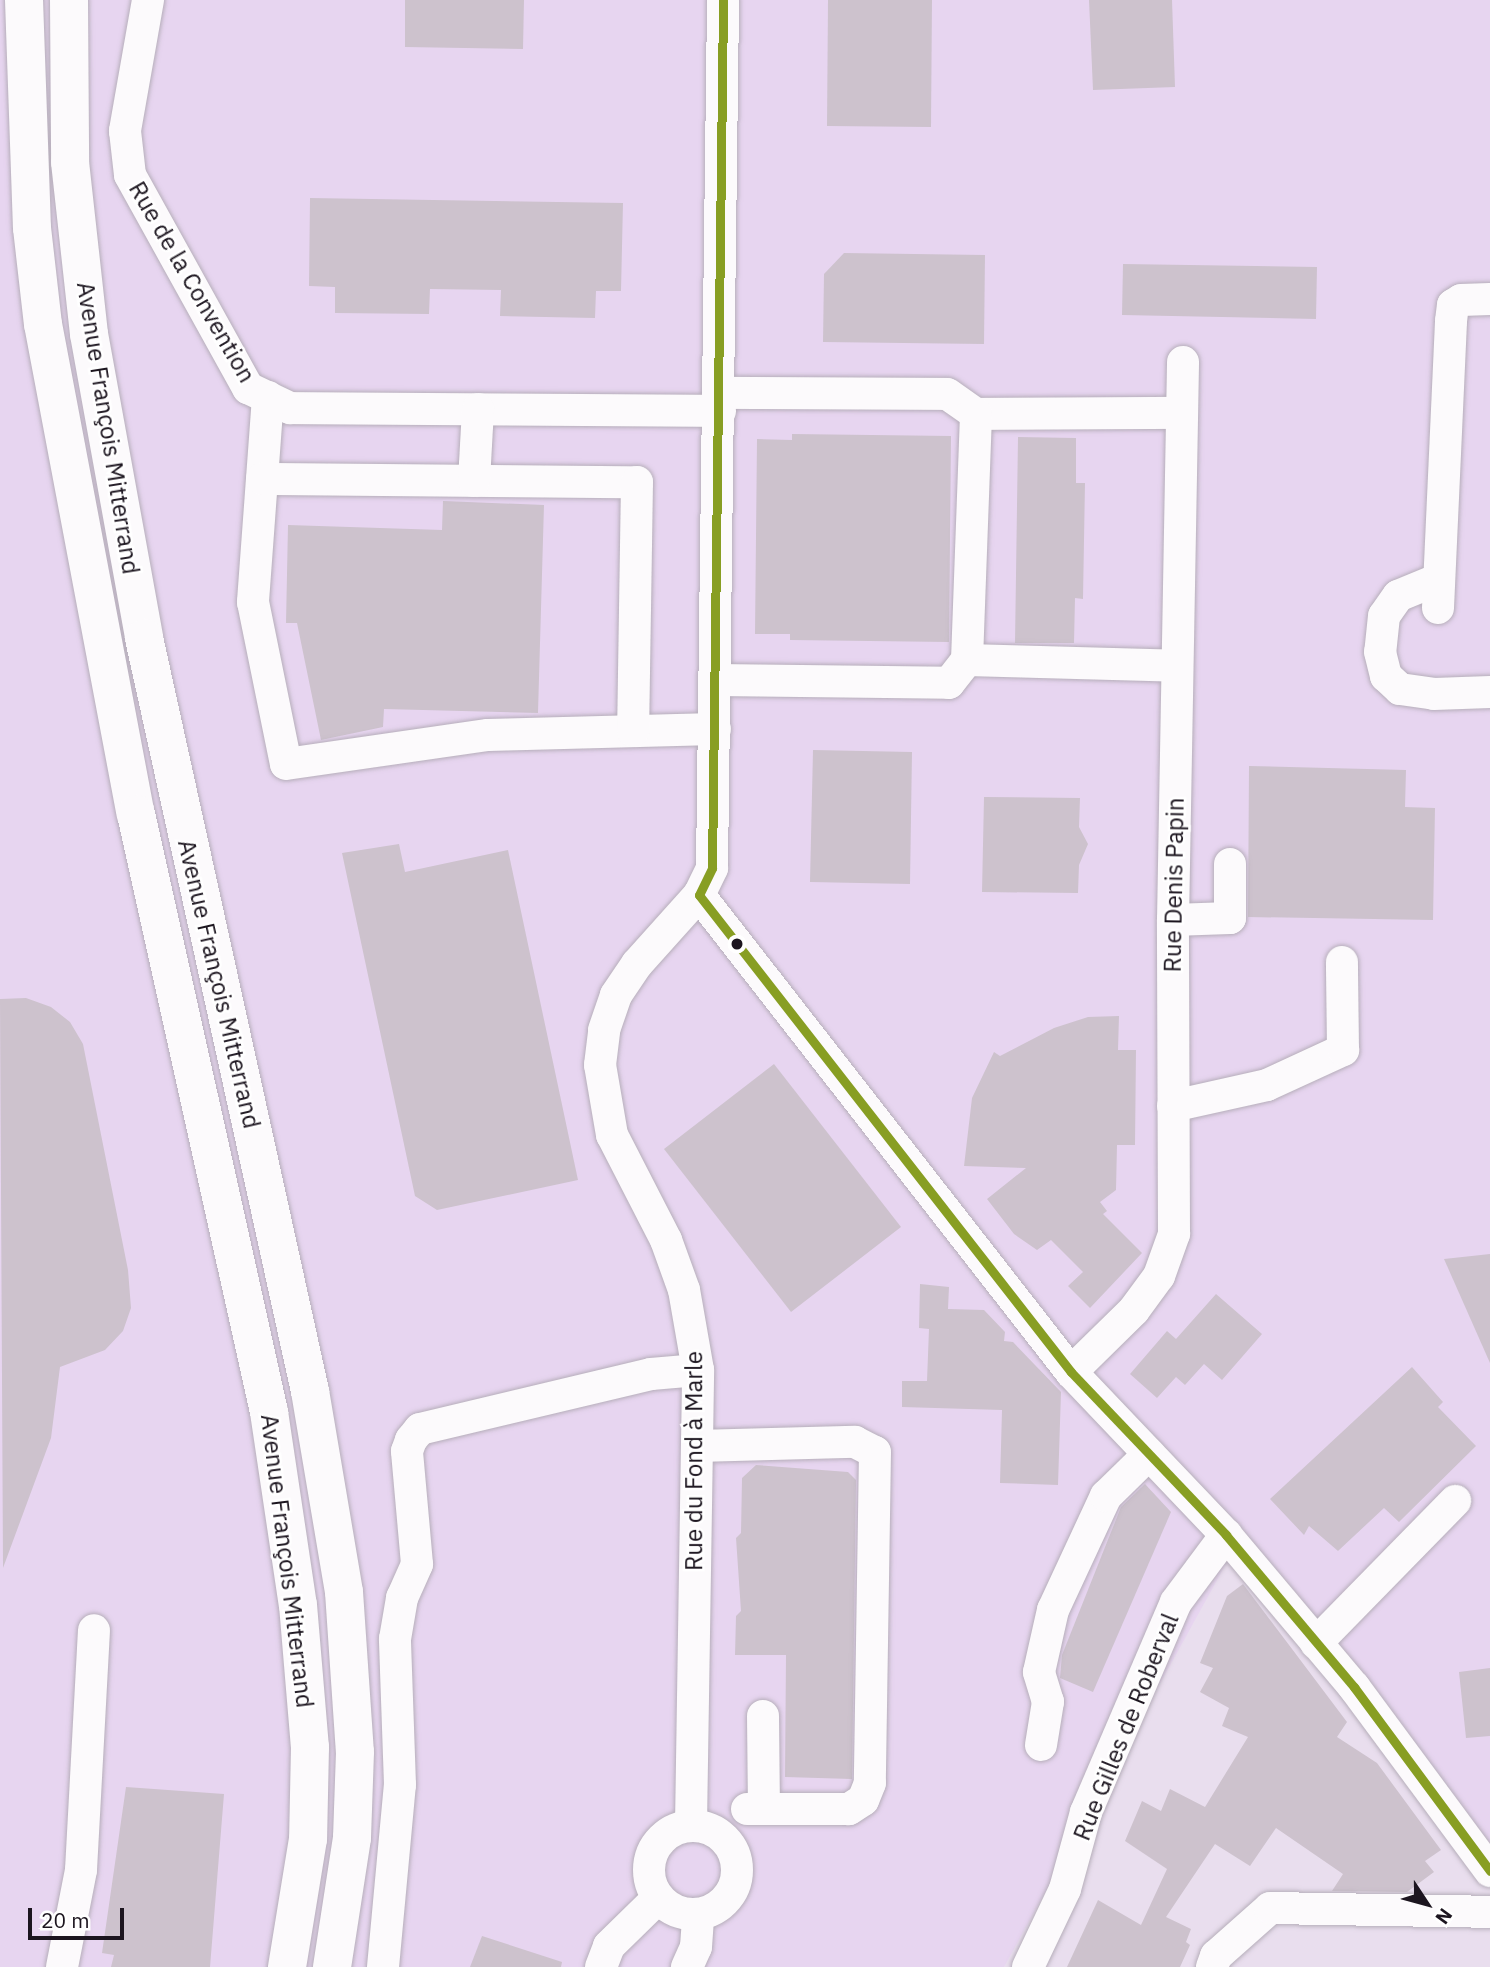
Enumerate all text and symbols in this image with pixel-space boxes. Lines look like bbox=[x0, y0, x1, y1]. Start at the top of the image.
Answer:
street label: Rue de la Convention bbox=[123, 176, 261, 388]
street label: Avenue François Mitterrand bbox=[71, 280, 145, 576]
street label: Rue Denis Papin bbox=[1158, 797, 1190, 973]
street label: Avenue François Mitterrand bbox=[172, 837, 266, 1131]
unlabelled marker bbox=[730, 937, 744, 951]
street label: Rue du Fond à Marle bbox=[680, 1351, 708, 1571]
street label: Avenue François Mitterrand bbox=[255, 1412, 319, 1710]
street label: Rue Gilles de Roberval bbox=[1067, 1609, 1185, 1845]
north arrow bbox=[1392, 1869, 1462, 1939]
scale bar bbox=[32, 1894, 128, 1938]
text: N bbox=[1430, 1904, 1458, 1929]
text: 20 m bbox=[41, 1906, 90, 1934]

